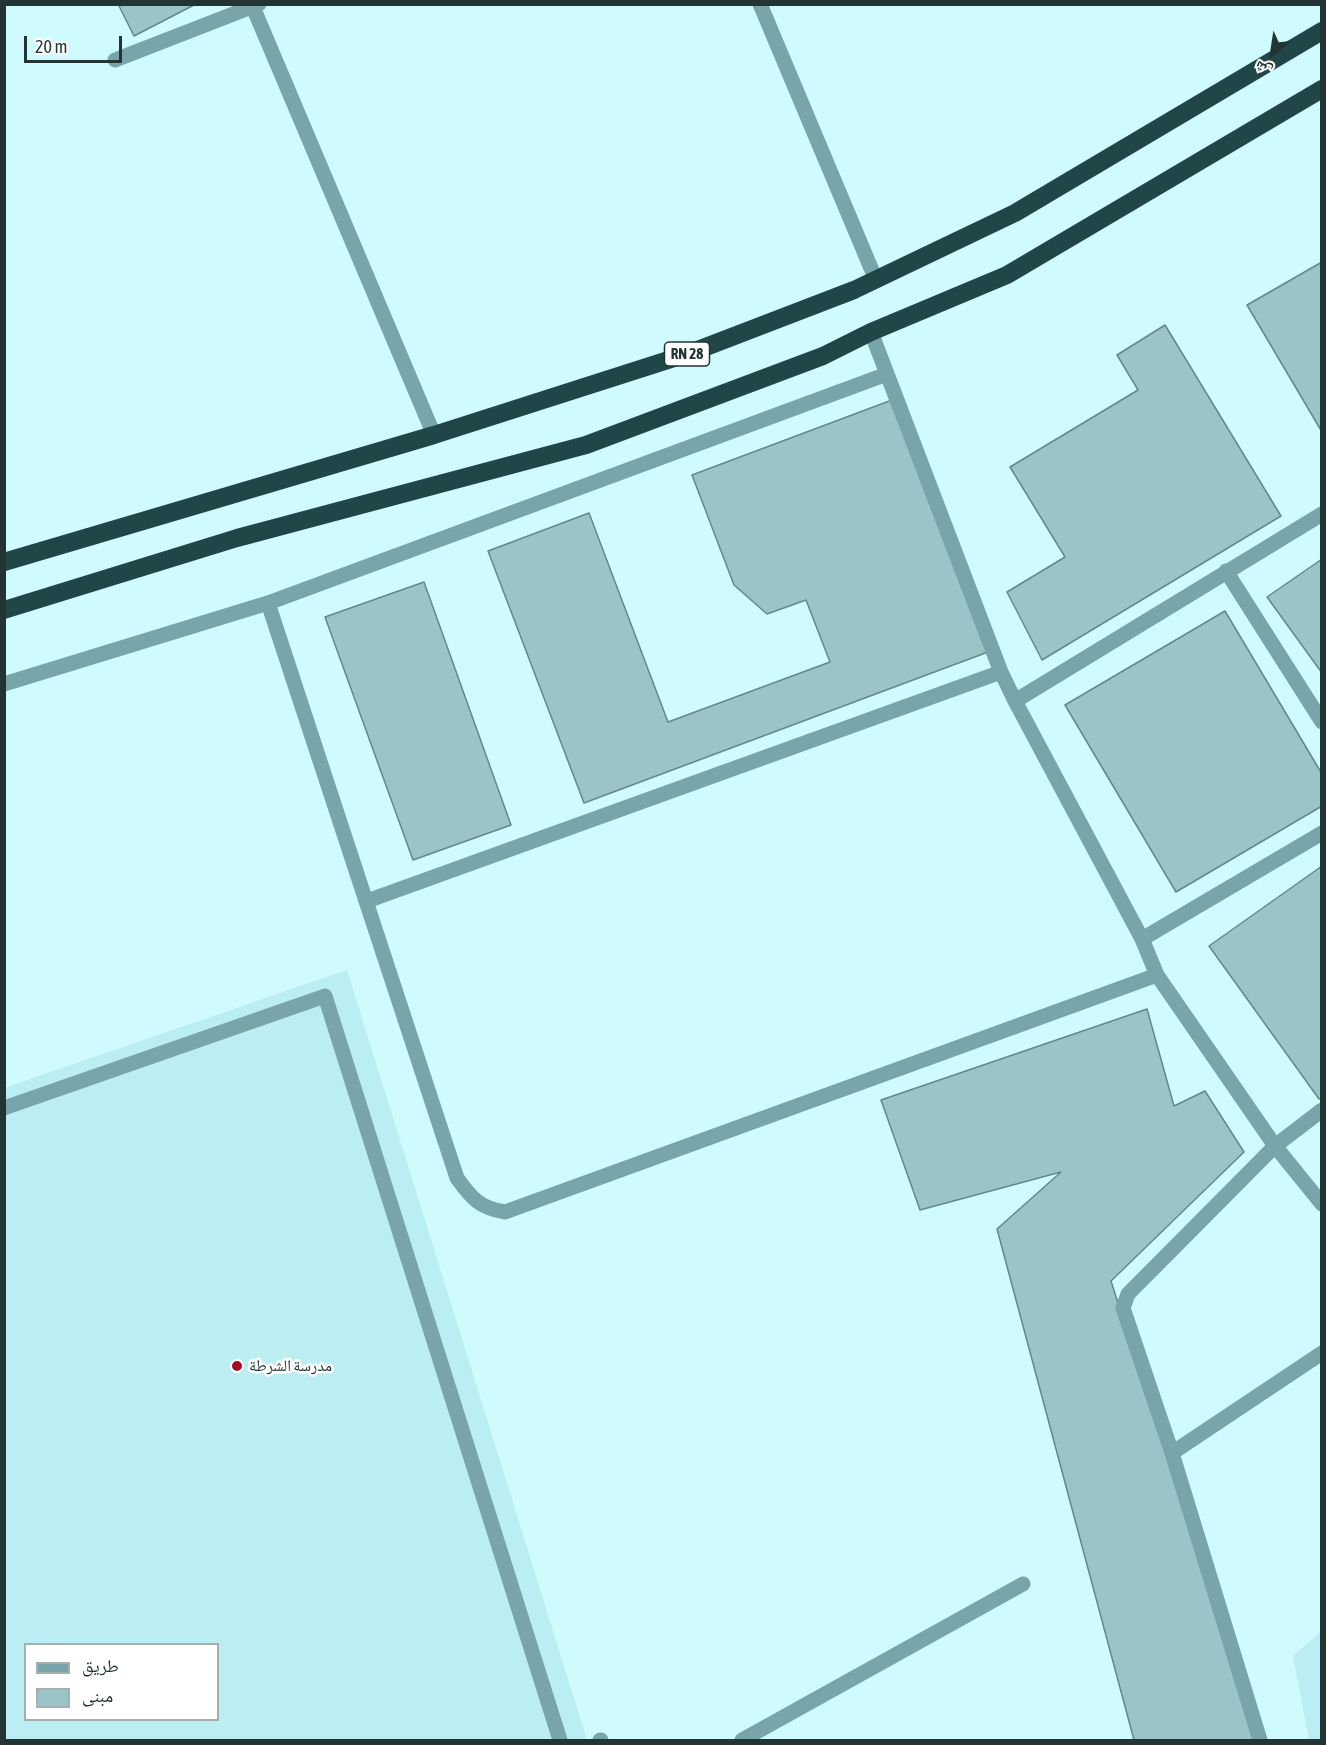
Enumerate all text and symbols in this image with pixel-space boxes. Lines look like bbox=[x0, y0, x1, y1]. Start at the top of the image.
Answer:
scale bar bbox=[27, 24, 124, 62]
north arrow bbox=[1242, 24, 1302, 84]
text: 20 m bbox=[35, 36, 67, 57]
text: ش bbox=[1251, 58, 1275, 82]
road number: RN 28 bbox=[664, 342, 710, 366]
place label: مدرسة الشرطة bbox=[249, 1356, 332, 1376]
marker: مدرسة الشرطة bbox=[230, 1359, 244, 1373]
legend bbox=[24, 1643, 219, 1721]
text: طريق bbox=[82, 1655, 119, 1676]
text: مبنى bbox=[82, 1685, 113, 1706]

